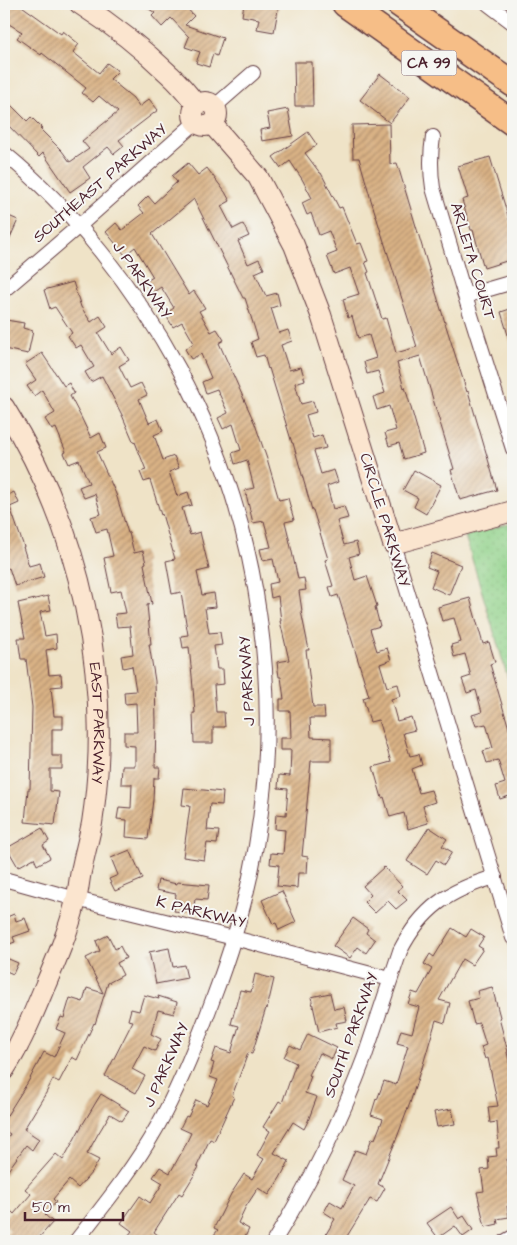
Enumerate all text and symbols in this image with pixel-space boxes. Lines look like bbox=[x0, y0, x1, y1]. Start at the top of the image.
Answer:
road number: CA 99 bbox=[402, 50, 456, 76]
street label: SOUTHEAST PARKWAY bbox=[28, 118, 172, 248]
street label: ARLETA COURT bbox=[445, 200, 501, 322]
street label: J PARKWAY bbox=[107, 237, 177, 324]
street label: CIRCLE PARKWAY bbox=[354, 450, 416, 590]
street label: J PARKWAY bbox=[234, 635, 260, 727]
street label: EAST PARKWAY bbox=[83, 661, 110, 785]
street label: K PARKWAY bbox=[154, 890, 248, 934]
street label: SOUTH PARKWAY bbox=[318, 969, 384, 1101]
street label: J PARKWAY bbox=[138, 1019, 195, 1111]
scale bar bbox=[25, 1190, 122, 1222]
text: 50 m bbox=[32, 1197, 70, 1218]

